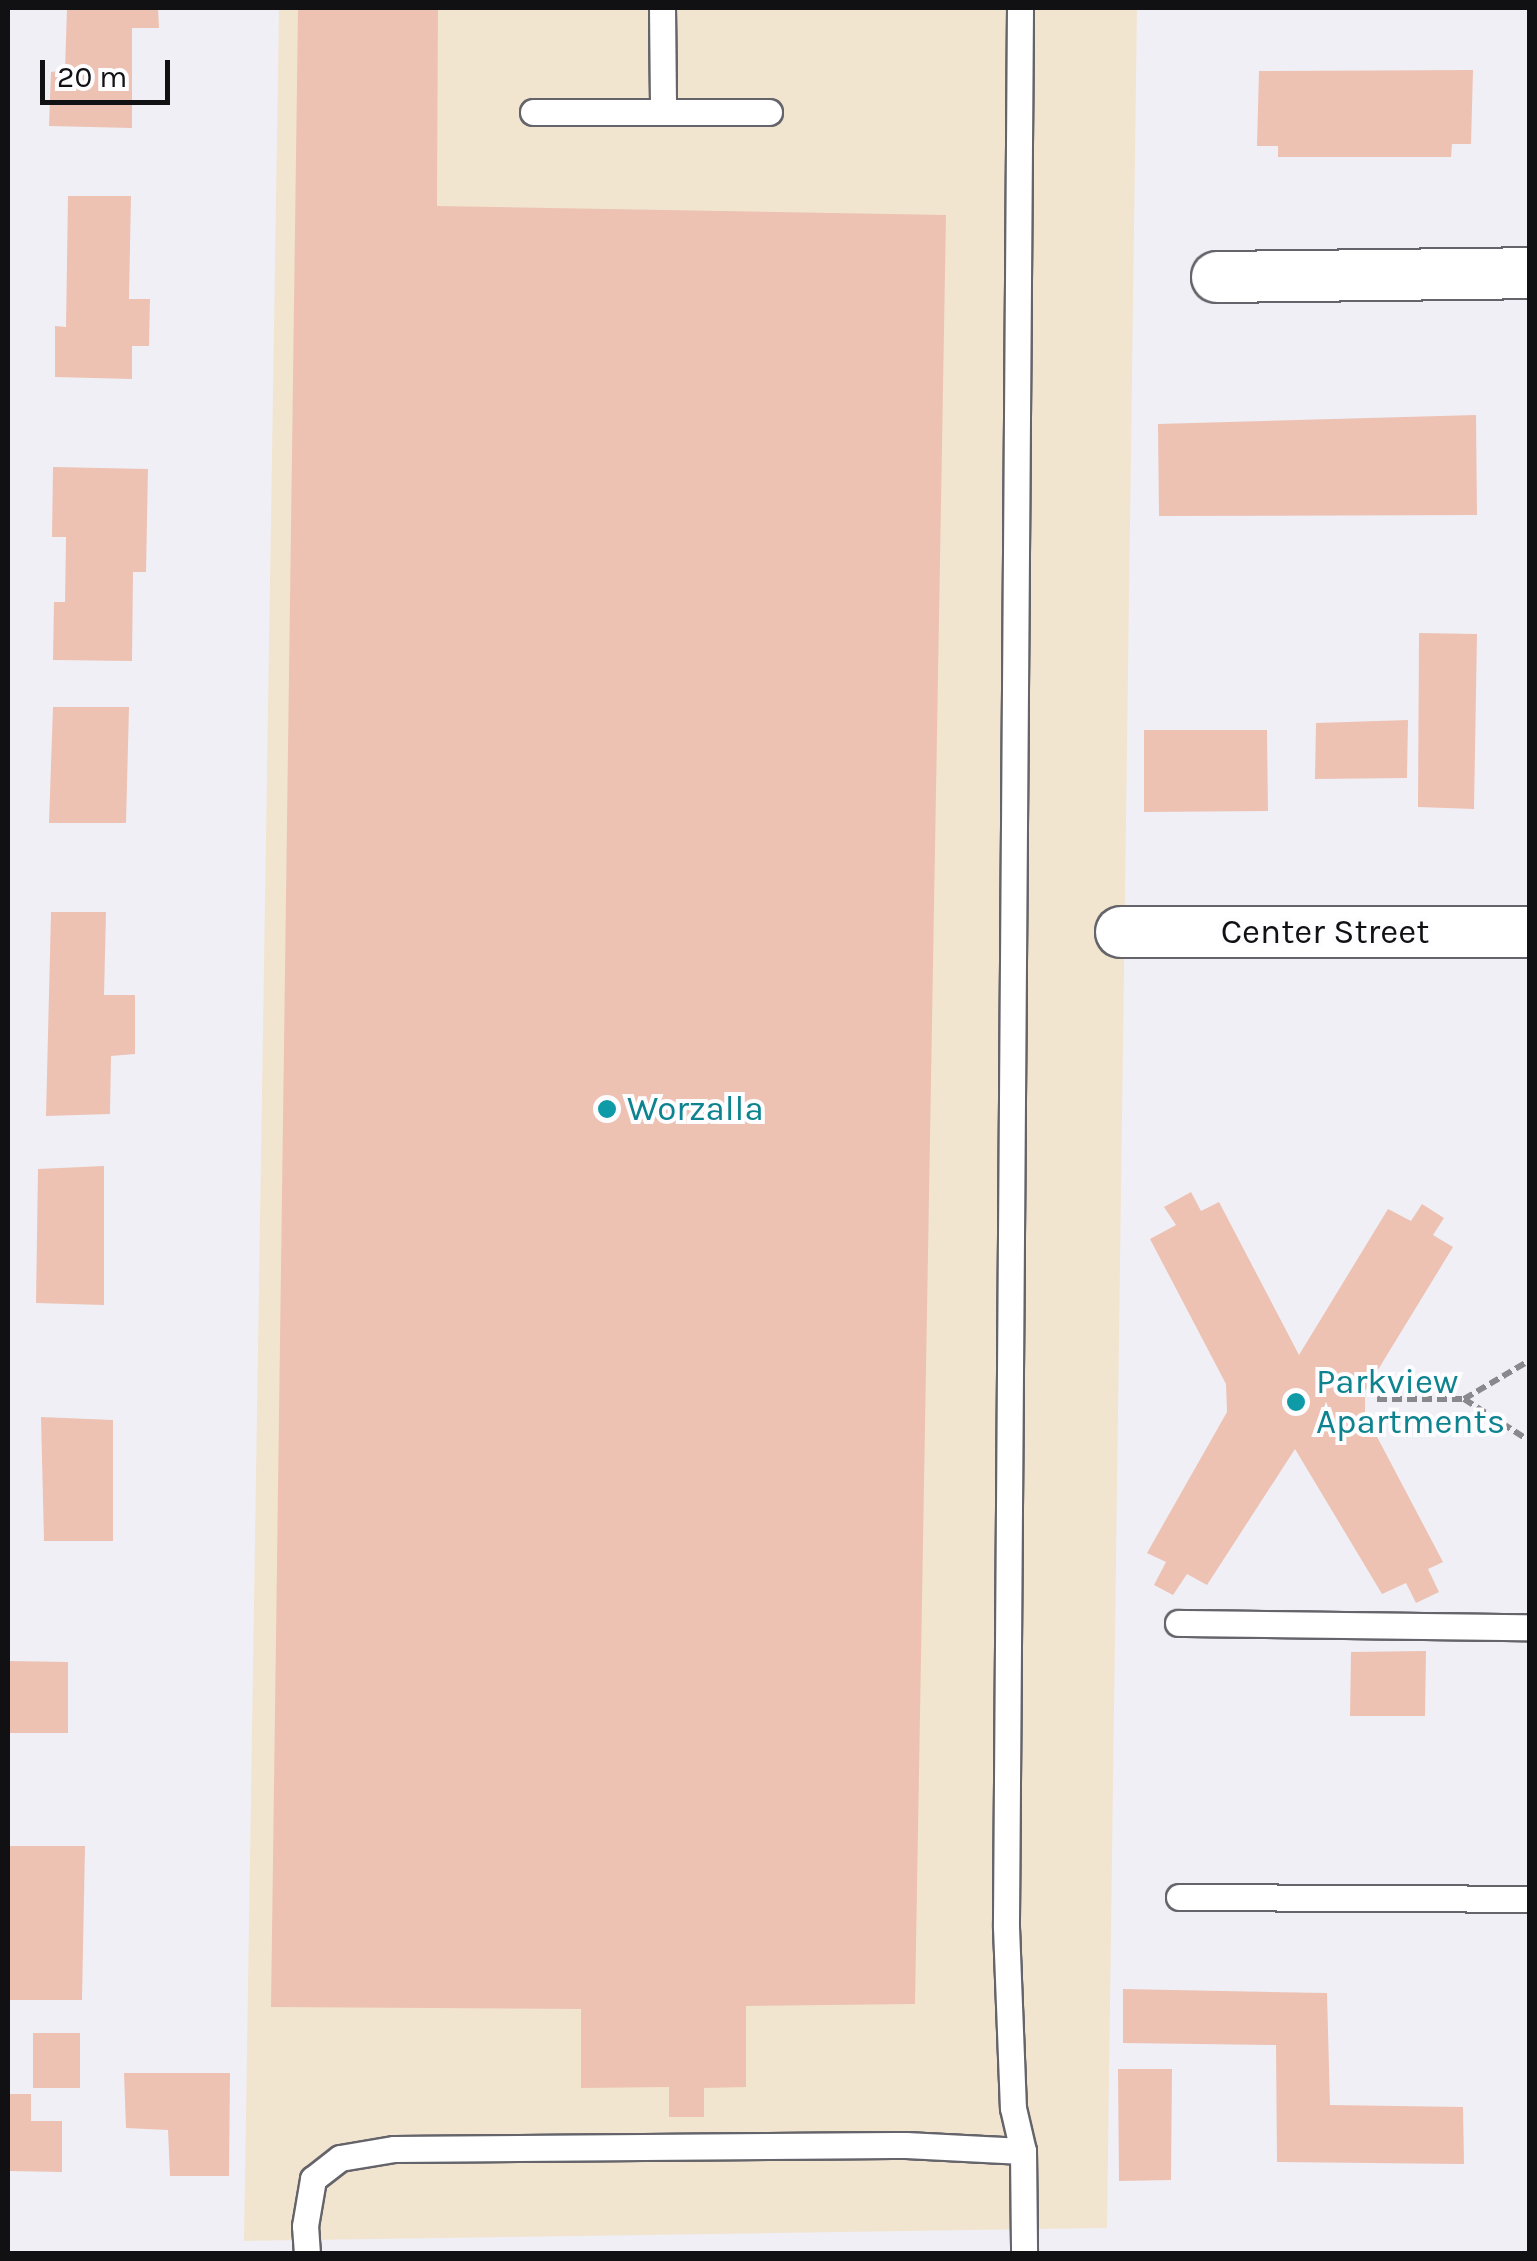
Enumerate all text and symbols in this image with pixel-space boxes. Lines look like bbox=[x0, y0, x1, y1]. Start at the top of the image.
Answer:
scale bar bbox=[45, 40, 175, 102]
text: 20 m bbox=[57, 59, 127, 95]
street label: Center Street bbox=[1221, 911, 1429, 953]
place label: Worzalla bbox=[627, 1088, 764, 1130]
marker: Worzalla bbox=[596, 1098, 618, 1120]
place label: Parkview Apartments bbox=[1316, 1361, 1505, 1443]
marker: Parkview Apartments bbox=[1285, 1391, 1307, 1413]

